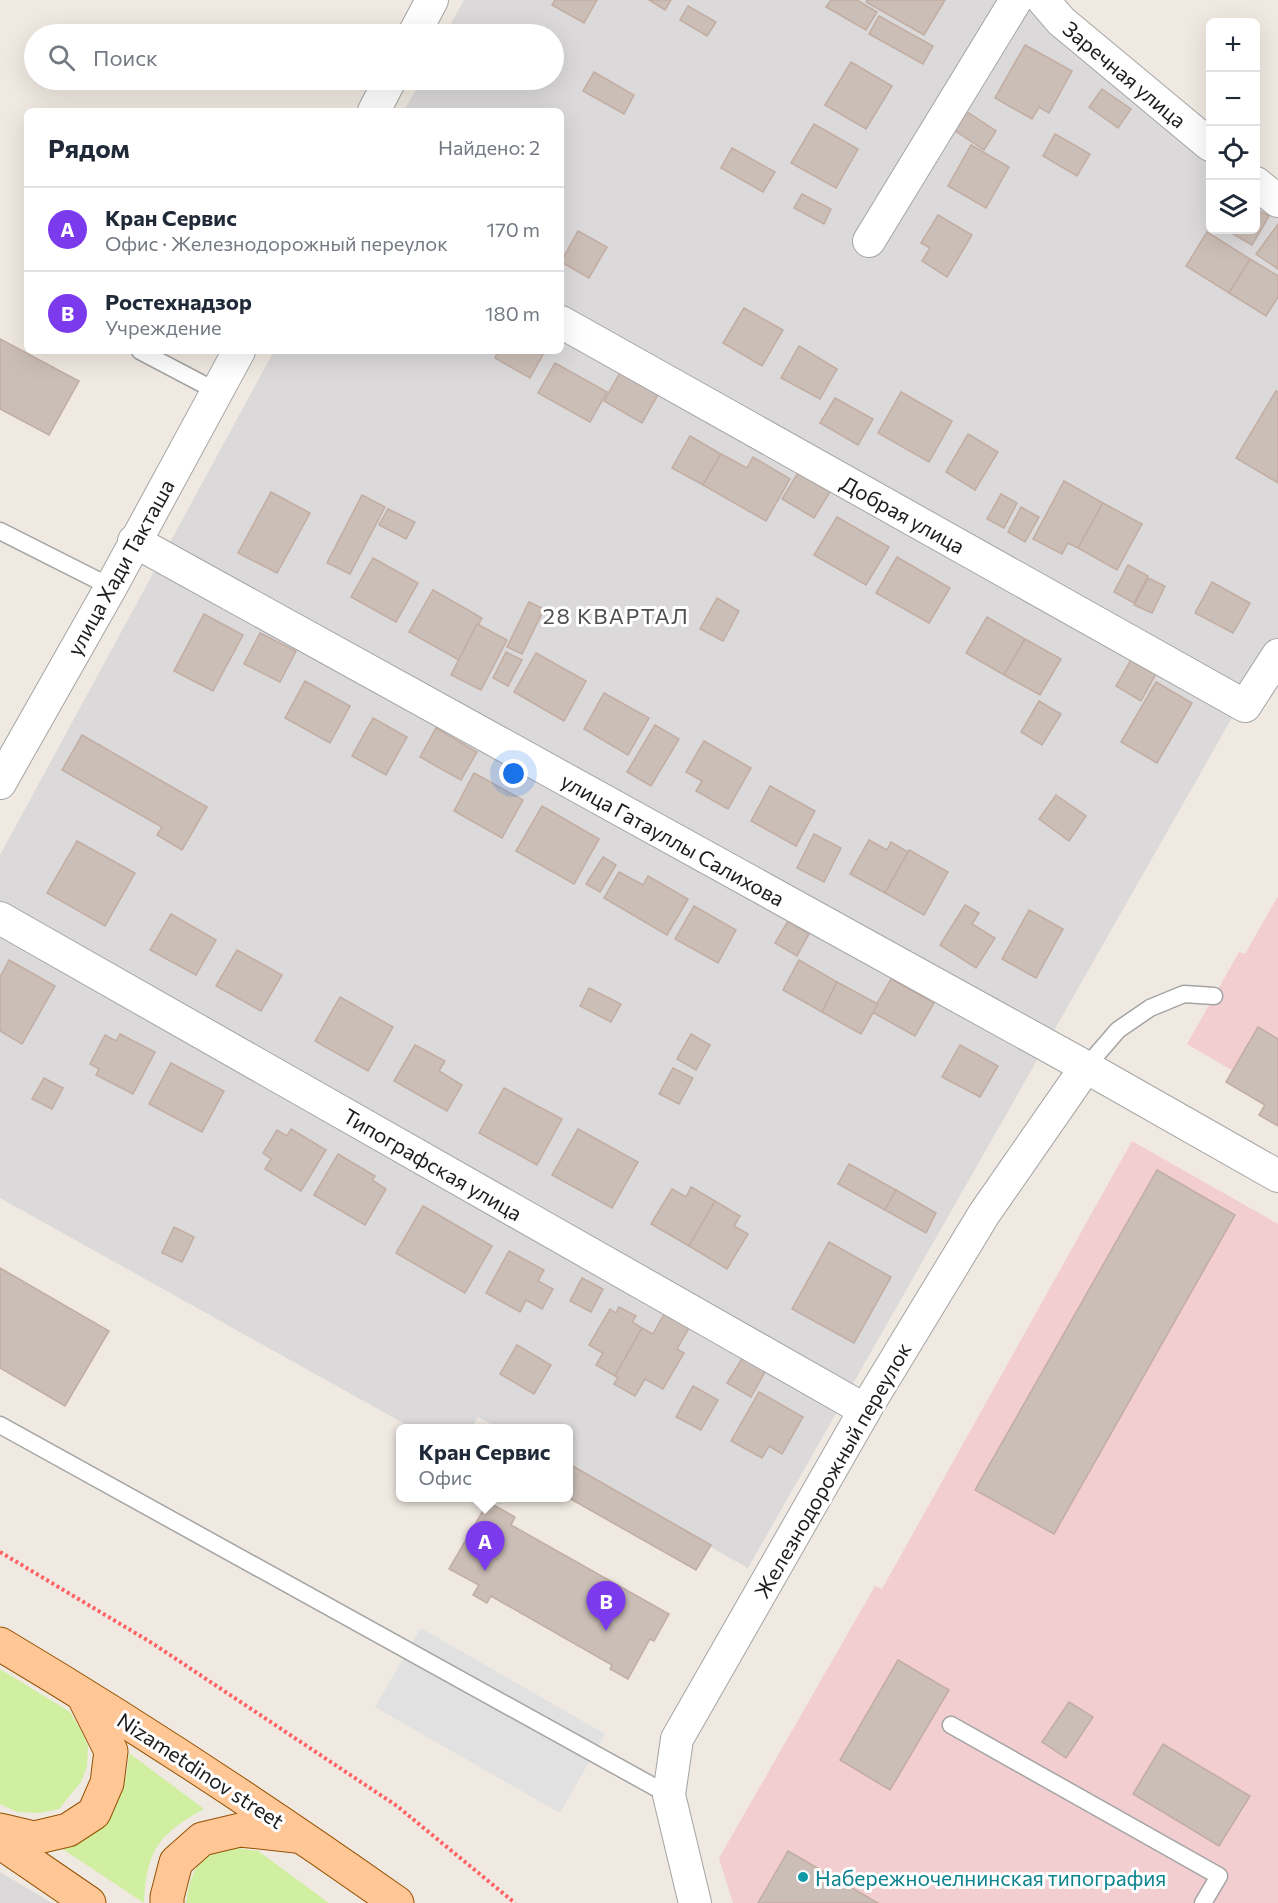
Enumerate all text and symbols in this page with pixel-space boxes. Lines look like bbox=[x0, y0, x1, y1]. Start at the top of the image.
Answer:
street label: Заречная улица bbox=[1058, 15, 1192, 133]
map controls bbox=[1206, 18, 1260, 234]
button: + bbox=[1206, 18, 1260, 72]
search box bbox=[24, 24, 564, 90]
icon: search bbox=[45, 41, 78, 74]
text: Поиск bbox=[93, 44, 158, 71]
button: − bbox=[1206, 72, 1260, 126]
button: locate bbox=[1206, 126, 1260, 180]
text: Рядом bbox=[48, 132, 130, 163]
text: Найдено: 2 bbox=[438, 135, 540, 159]
button: layers bbox=[1206, 180, 1260, 234]
text: Кран Сервис bbox=[105, 204, 237, 231]
text: A bbox=[60, 217, 75, 241]
text: 170 m bbox=[487, 217, 540, 241]
text: Офис · Железнодорожный переулок bbox=[105, 231, 448, 255]
text: Ростехнадзор bbox=[105, 288, 252, 315]
text: B bbox=[61, 301, 74, 325]
text: 180 m bbox=[485, 301, 540, 325]
text: Учреждение bbox=[105, 315, 222, 339]
street label: Добрая улица bbox=[837, 470, 969, 558]
street label: улица Хади Такташа bbox=[61, 474, 179, 660]
district label: 28 КВАРТАЛ bbox=[543, 602, 689, 629]
your location bbox=[499, 759, 528, 788]
street label: улица Гатауллы Салихова bbox=[557, 767, 789, 911]
street label: Типографская улица bbox=[339, 1103, 527, 1225]
street label: Железнодорожный переулок bbox=[748, 1338, 916, 1602]
popup bbox=[396, 1424, 573, 1502]
text: Кран Сервис bbox=[419, 1438, 550, 1465]
text: Офис bbox=[419, 1465, 472, 1489]
pin: A bbox=[466, 1522, 504, 1571]
pin: B bbox=[586, 1582, 626, 1631]
street label: Nizametdinov street bbox=[113, 1707, 289, 1833]
place label: Набережночелнинская типография bbox=[815, 1865, 1166, 1890]
marker: Набережночелнинская типография bbox=[796, 1870, 810, 1884]

